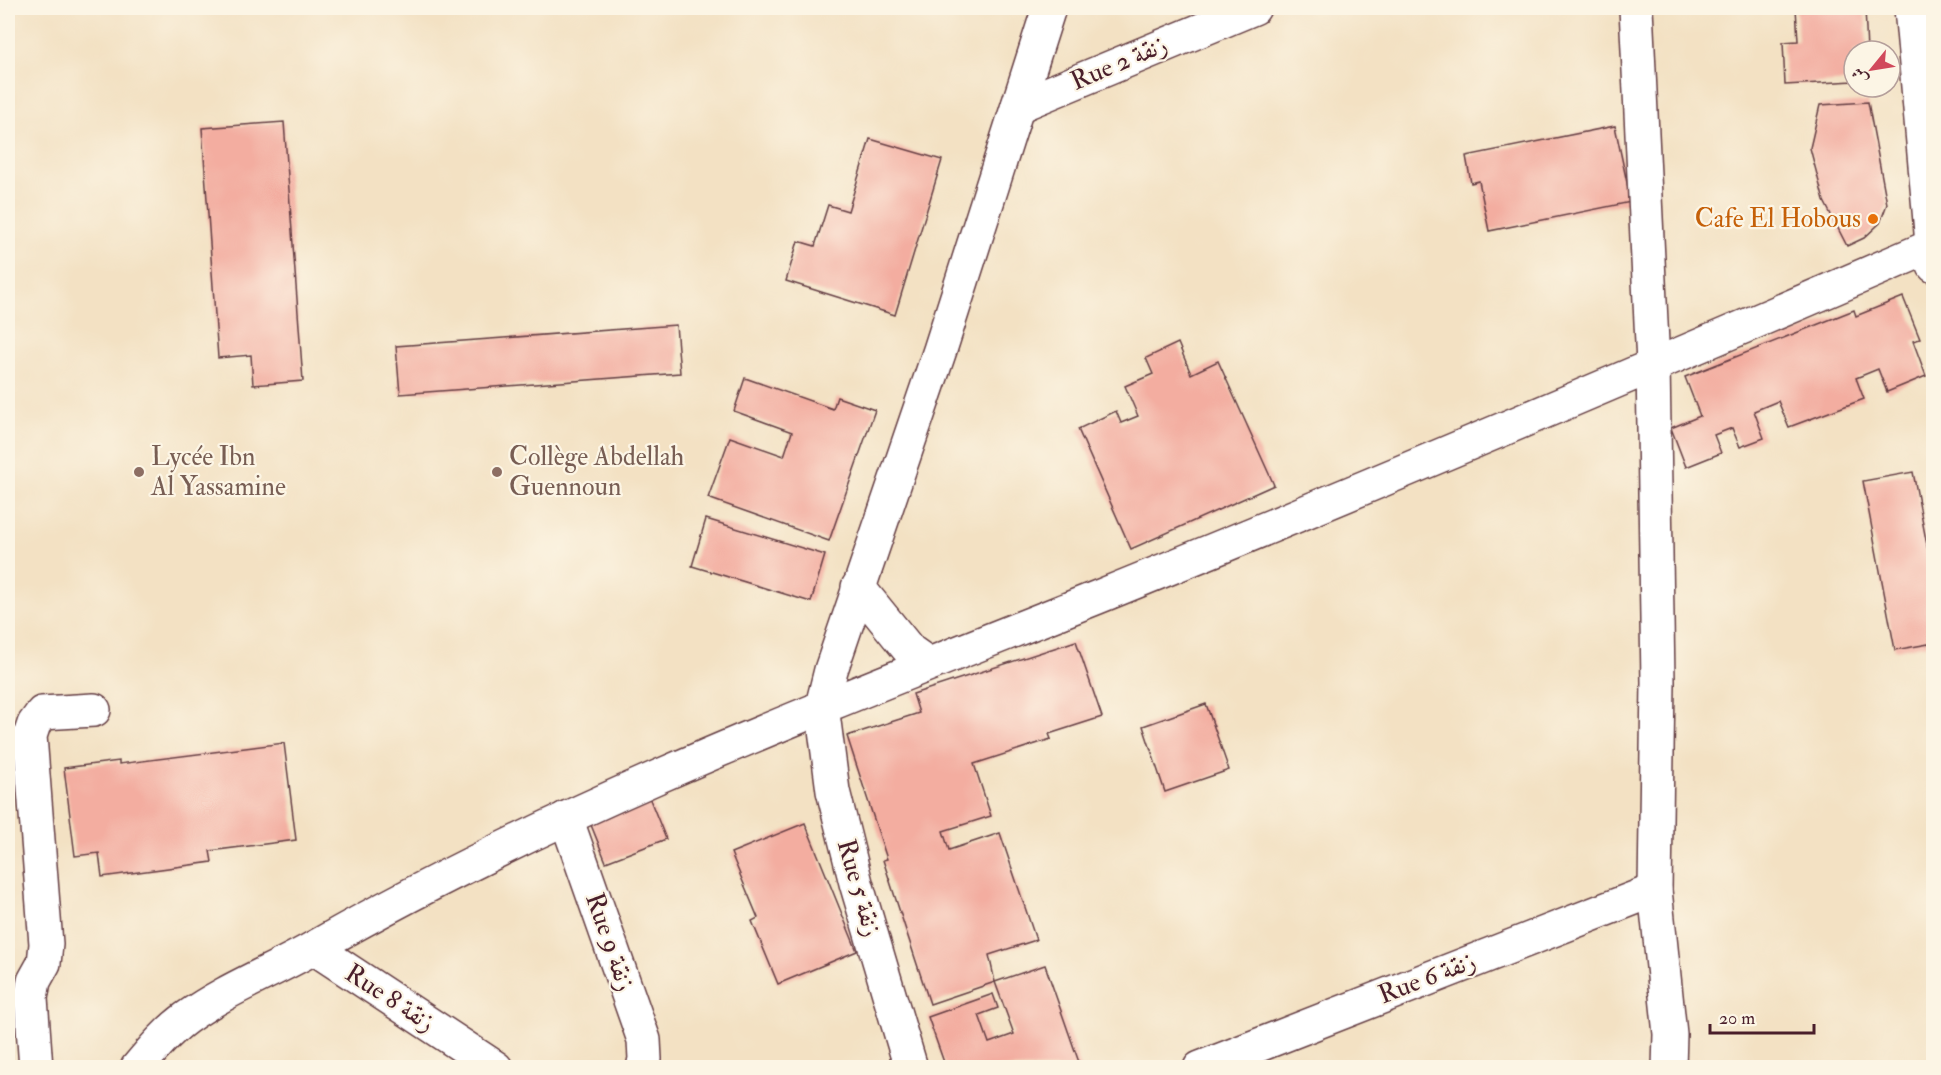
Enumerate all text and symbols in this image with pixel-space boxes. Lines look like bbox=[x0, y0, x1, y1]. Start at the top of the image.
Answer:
street label: Rue 2 زنقة bbox=[1066, 28, 1172, 98]
north arrow bbox=[1842, 39, 1902, 99]
text: ش bbox=[1847, 64, 1873, 88]
place label: Cafe El Hobous bbox=[1695, 203, 1861, 235]
marker: Cafe El Hobous bbox=[1866, 212, 1880, 226]
place label: Lycée Ibn Al Yassamine bbox=[150, 441, 286, 503]
place label: Collège Abdellah Guennoun bbox=[509, 441, 685, 503]
marker: Lycée Ibn Al Yassamine bbox=[132, 465, 146, 479]
marker: Collège Abdellah Guennoun bbox=[490, 465, 504, 479]
street label: Rue 5 زنقة bbox=[830, 836, 888, 940]
street label: Rue 9 زنقة bbox=[578, 889, 642, 995]
street label: Rue 6 زنقة bbox=[1374, 945, 1480, 1011]
street label: Rue 8 زنقة bbox=[339, 957, 441, 1039]
scale bar bbox=[1710, 997, 1814, 1035]
text: 20 m bbox=[1719, 1007, 1755, 1030]

